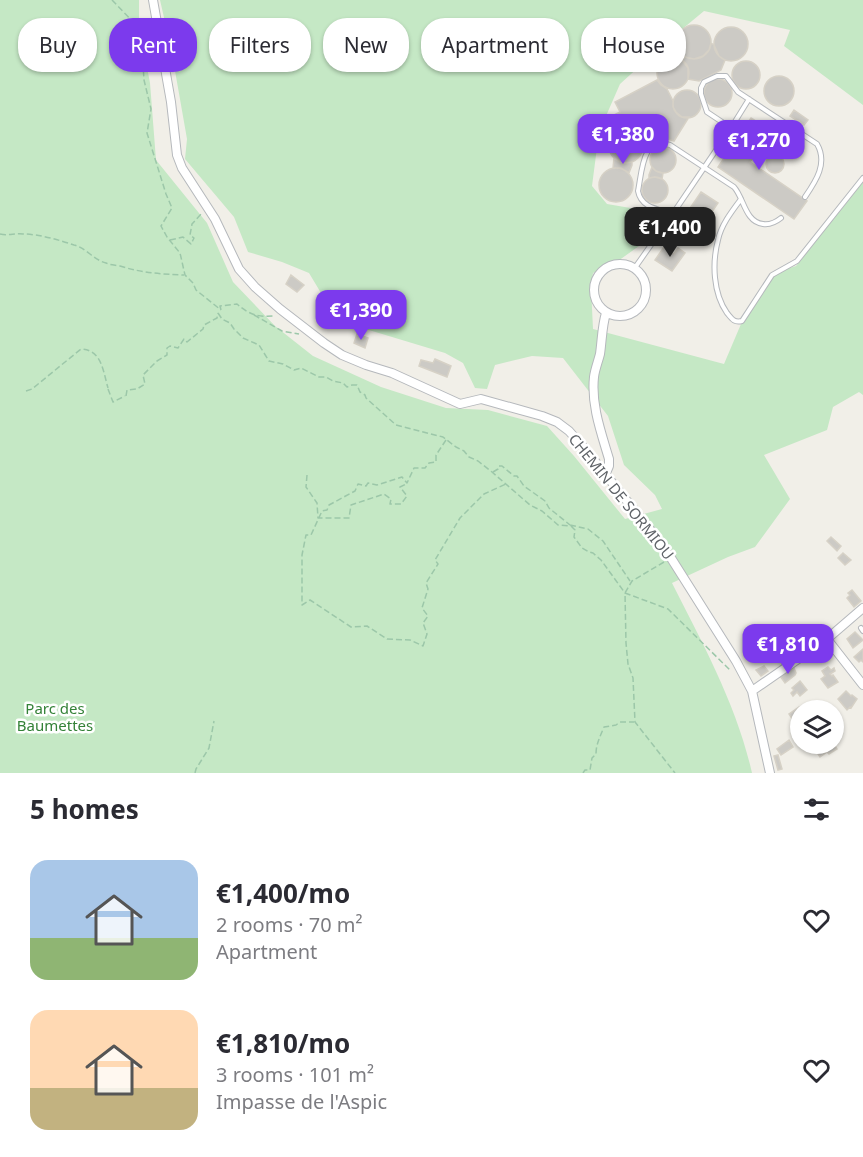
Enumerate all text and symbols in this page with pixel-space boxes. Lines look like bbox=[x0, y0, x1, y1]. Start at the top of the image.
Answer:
chip: Buy bbox=[18, 18, 97, 72]
chip: Rent bbox=[109, 18, 197, 72]
chip: Filters bbox=[209, 18, 311, 72]
chip: New bbox=[323, 18, 409, 72]
chip: Apartment bbox=[421, 18, 569, 72]
chip: House bbox=[581, 18, 686, 72]
pin: €1,380 bbox=[574, 114, 672, 165]
text: €1,380 bbox=[592, 120, 654, 147]
pin: €1,270 bbox=[710, 120, 808, 171]
text: €1,270 bbox=[728, 126, 790, 153]
pin: €1,400 bbox=[621, 207, 719, 258]
text: €1,400 bbox=[639, 213, 701, 240]
pin: €1,390 bbox=[312, 290, 410, 341]
text: €1,390 bbox=[330, 296, 392, 323]
street label: CHEMIN DE SORMIOU bbox=[565, 429, 679, 564]
pin: €1,810 bbox=[739, 624, 837, 675]
text: €1,810 bbox=[757, 630, 819, 657]
park label: Parc des Baumettes bbox=[17, 698, 93, 735]
map controls bbox=[790, 700, 844, 754]
button: layers bbox=[790, 700, 844, 754]
text: 5 homes bbox=[30, 791, 139, 827]
icon: filters bbox=[800, 793, 833, 826]
text: €1,400/mo bbox=[216, 875, 350, 911]
icon: home bbox=[78, 884, 150, 956]
icon: heart bbox=[800, 904, 833, 937]
text: 2 rooms · 70 m² bbox=[216, 911, 363, 938]
text: Apartment bbox=[216, 938, 317, 965]
text: €1,810/mo bbox=[216, 1025, 350, 1061]
icon: home bbox=[78, 1034, 150, 1106]
icon: heart bbox=[800, 1054, 833, 1087]
text: 3 rooms · 101 m² bbox=[216, 1061, 374, 1088]
text: Impasse de l'Aspic bbox=[216, 1088, 387, 1115]

